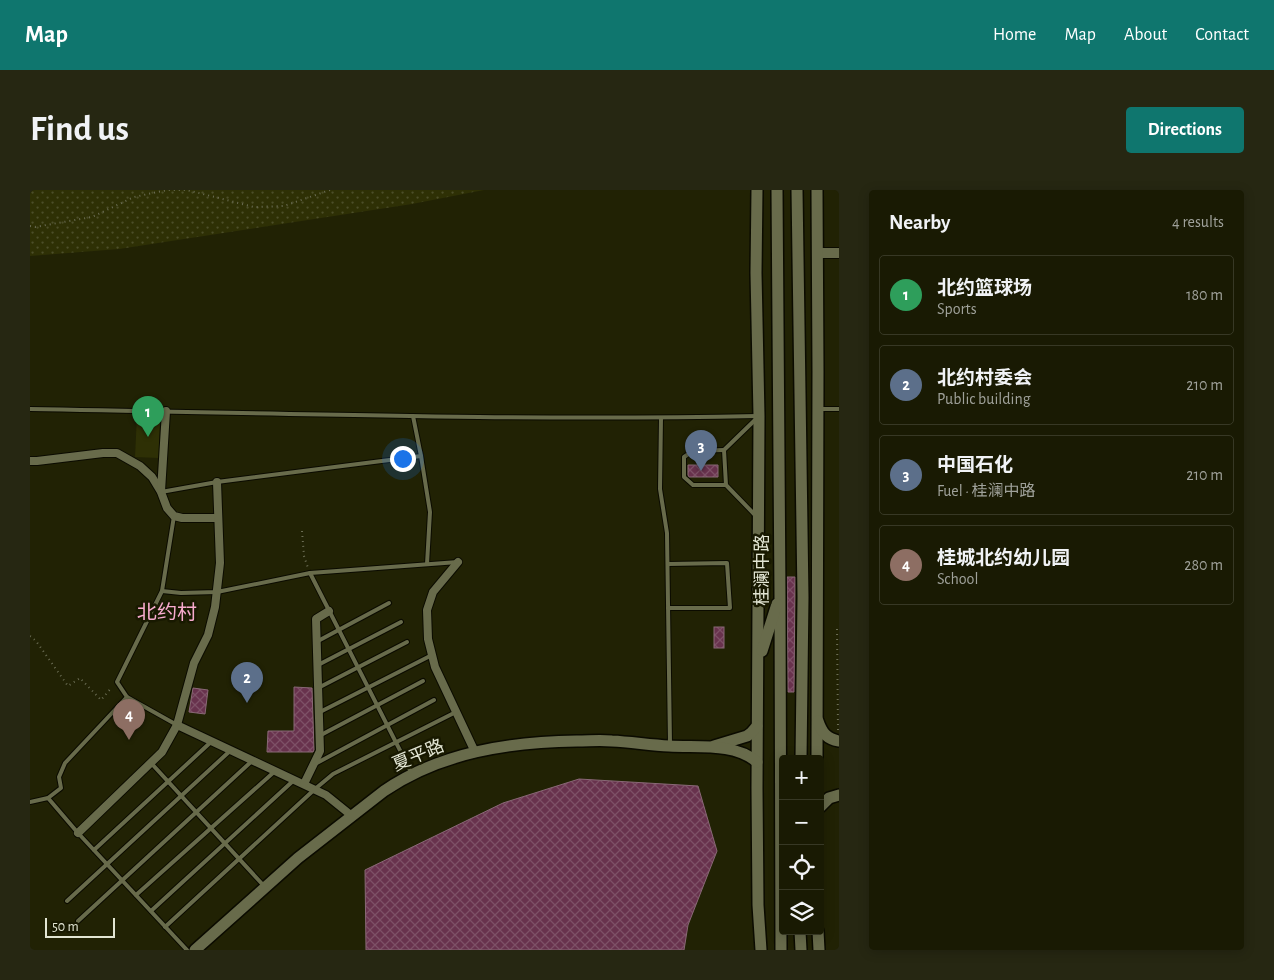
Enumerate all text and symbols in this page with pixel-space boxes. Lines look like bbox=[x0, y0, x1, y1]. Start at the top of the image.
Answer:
text: Map bbox=[25, 23, 68, 47]
text: Home bbox=[993, 26, 1036, 44]
text: Map bbox=[1064, 26, 1096, 44]
text: About bbox=[1124, 26, 1167, 44]
text: Contact bbox=[1195, 26, 1249, 44]
button: Directions bbox=[1126, 107, 1244, 153]
text: Find us bbox=[30, 112, 129, 147]
text: Nearby bbox=[889, 212, 950, 233]
text: 4 results bbox=[1172, 214, 1224, 230]
text: 北约篮球场 bbox=[937, 279, 1032, 298]
text: 1 bbox=[903, 287, 909, 303]
text: 180 m bbox=[1186, 287, 1223, 303]
text: Sports bbox=[937, 301, 977, 317]
text: 北约村委会 bbox=[937, 369, 1032, 388]
text: 2 bbox=[902, 377, 910, 393]
text: 210 m bbox=[1186, 377, 1223, 393]
text: Public building bbox=[937, 391, 1031, 407]
pin: 1 bbox=[132, 396, 164, 437]
pin: 3 bbox=[685, 430, 717, 471]
your location bbox=[390, 446, 416, 472]
text: 中国石化 bbox=[937, 456, 1013, 475]
text: 3 bbox=[903, 467, 909, 483]
text: 210 m bbox=[1186, 467, 1223, 483]
text: Fuel · 桂澜中路 bbox=[937, 483, 1036, 499]
street label: 桂澜中路 bbox=[752, 534, 772, 606]
text: 桂城北约幼儿园 bbox=[937, 549, 1070, 568]
text: 4 bbox=[902, 557, 910, 573]
text: 280 m bbox=[1184, 557, 1223, 573]
text: School bbox=[937, 571, 978, 587]
district label: 北约村 bbox=[137, 602, 197, 623]
pin: 2 bbox=[231, 662, 263, 703]
pin: 4 bbox=[113, 699, 145, 740]
street label: 夏平路 bbox=[389, 735, 447, 775]
map controls bbox=[779, 755, 824, 935]
button: + bbox=[779, 755, 824, 800]
button: − bbox=[779, 800, 824, 845]
button: locate bbox=[779, 845, 824, 890]
button: layers bbox=[779, 890, 824, 935]
scale bar bbox=[45, 915, 115, 938]
text: 50 m bbox=[52, 920, 79, 934]

